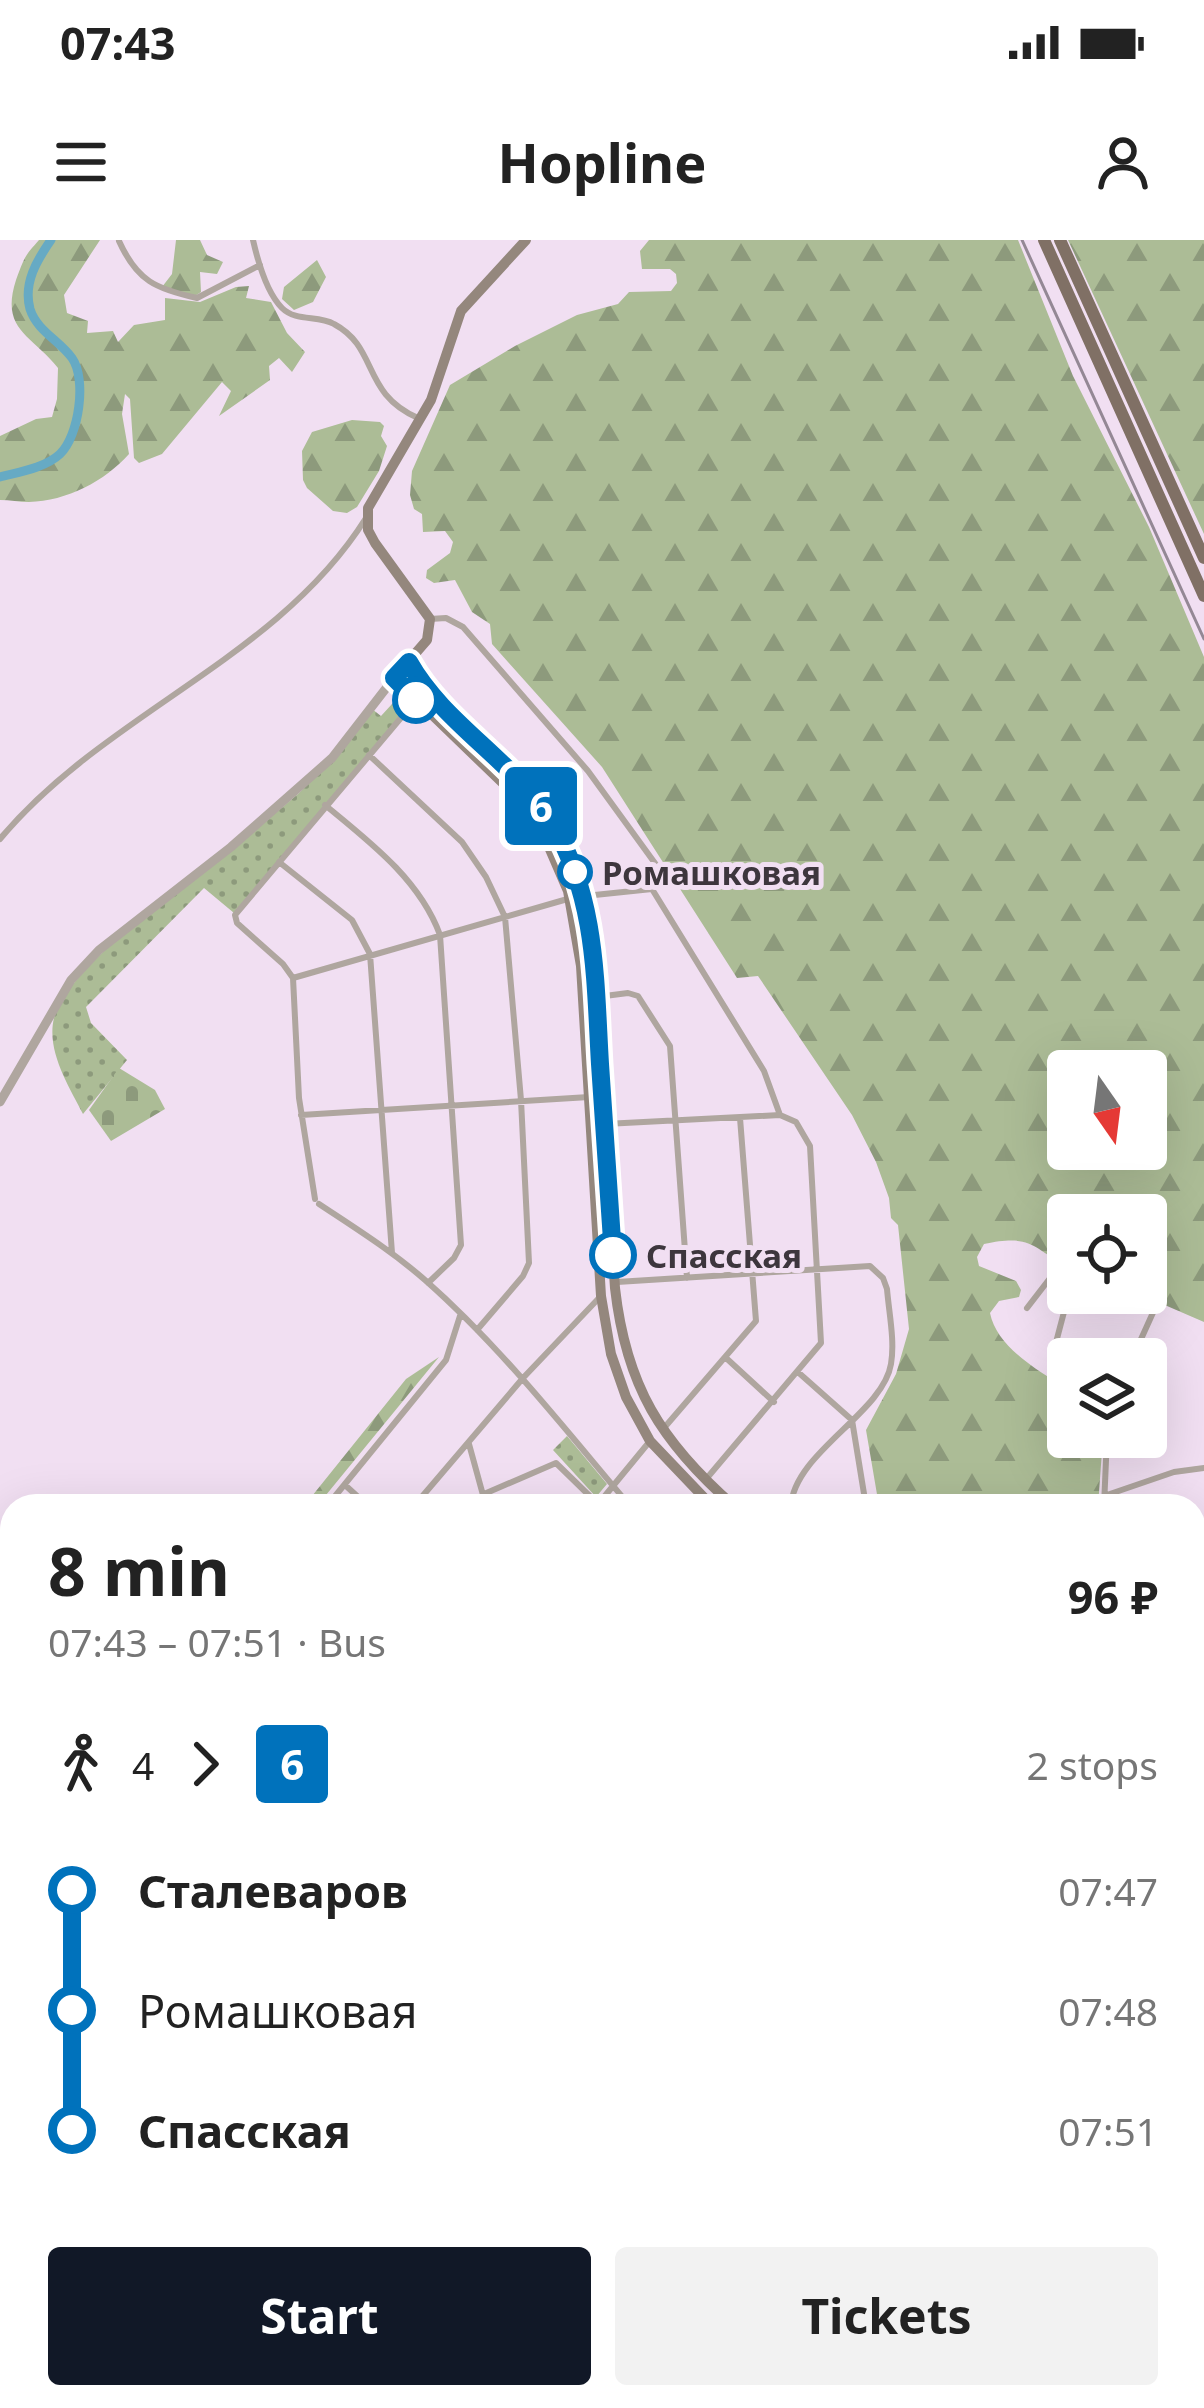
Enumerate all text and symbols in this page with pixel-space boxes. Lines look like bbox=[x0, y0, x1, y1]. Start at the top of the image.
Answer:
text: 07:43 bbox=[60, 12, 176, 73]
text: Hopline bbox=[498, 125, 706, 199]
icon: menu bbox=[48, 129, 114, 195]
icon: person bbox=[1090, 129, 1156, 195]
unlabelled marker bbox=[394, 678, 438, 722]
line badge: 6 bbox=[502, 767, 580, 845]
text: 6 bbox=[529, 777, 553, 834]
place label: Ромашковая bbox=[602, 850, 821, 895]
marker: Ромашковая bbox=[559, 856, 591, 888]
north arrow bbox=[1047, 1050, 1167, 1170]
map controls bbox=[1047, 1050, 1167, 1458]
button: locate bbox=[1047, 1194, 1167, 1314]
marker: Спасская bbox=[591, 1233, 635, 1277]
place label: Спасская bbox=[646, 1233, 802, 1278]
button: layers bbox=[1047, 1338, 1167, 1458]
text: 8 min bbox=[48, 1525, 230, 1615]
text: 96 ₽ bbox=[1068, 1566, 1158, 1627]
text: 07:43 – 07:51 · Bus bbox=[48, 1615, 386, 1668]
icon: walk bbox=[48, 1731, 114, 1797]
icon: forward bbox=[172, 1731, 238, 1797]
text: 6 bbox=[280, 1735, 304, 1792]
text: 4 bbox=[132, 1738, 154, 1791]
text: 2 stops bbox=[1027, 1738, 1158, 1791]
text: Сталеваров bbox=[138, 1860, 408, 1921]
text: 07:47 bbox=[1058, 1864, 1158, 1917]
text: Ромашковая bbox=[138, 1980, 417, 2041]
text: 07:48 bbox=[1058, 1984, 1158, 2037]
text: Спасская bbox=[138, 2100, 351, 2161]
text: 07:51 bbox=[1058, 2104, 1158, 2157]
button: Start bbox=[48, 2247, 591, 2385]
button: Tickets bbox=[615, 2247, 1158, 2385]

